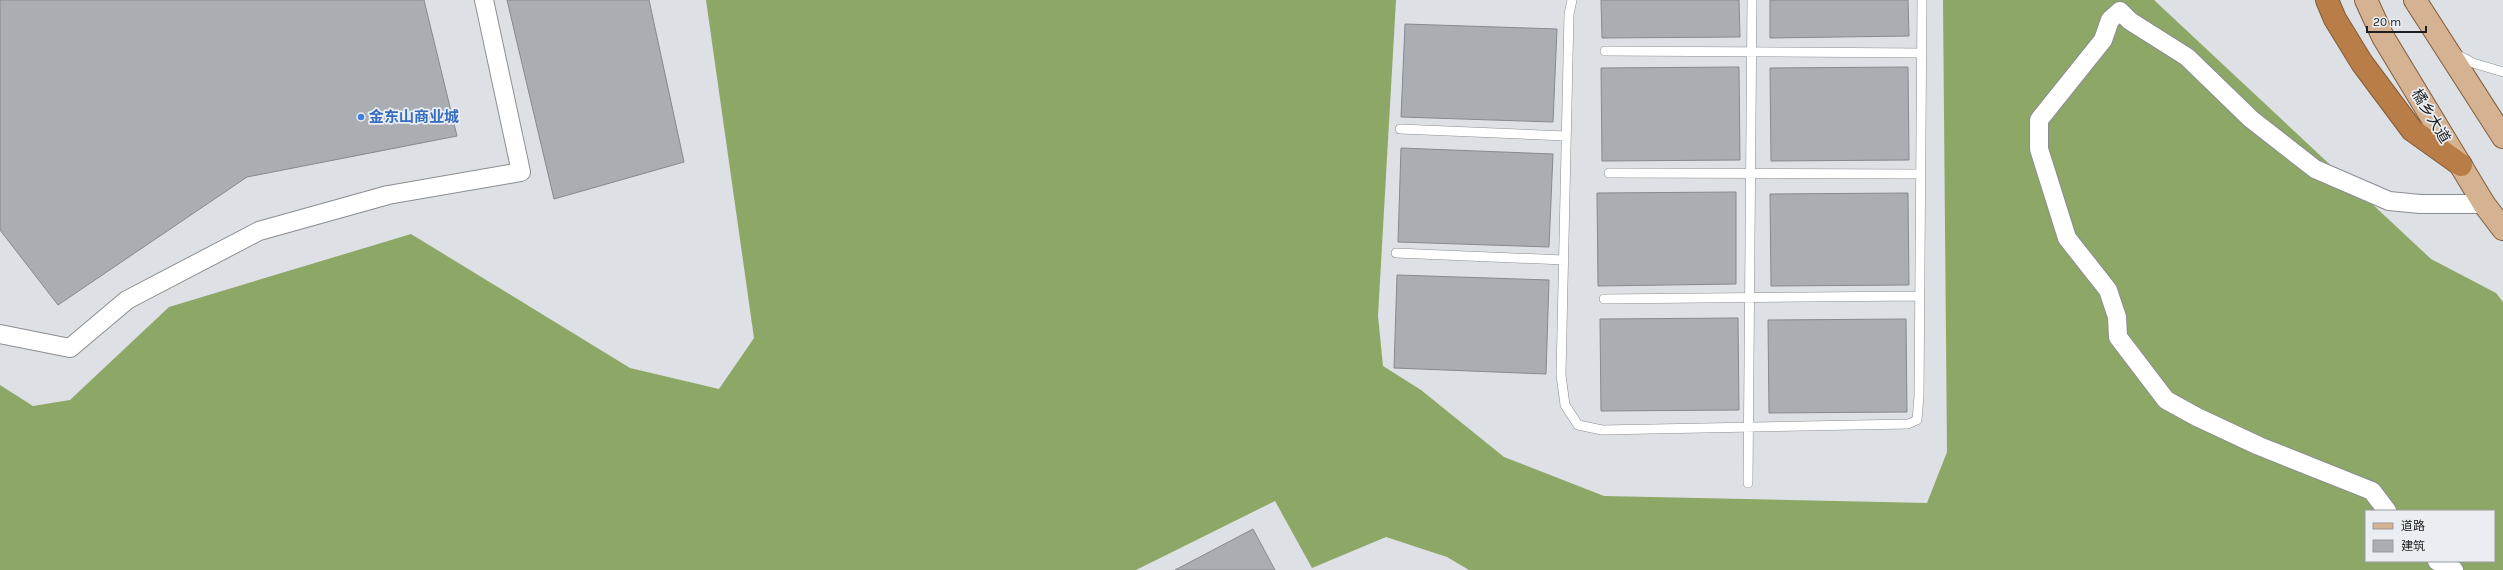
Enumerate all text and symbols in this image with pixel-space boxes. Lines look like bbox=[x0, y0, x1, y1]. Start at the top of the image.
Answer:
scale bar bbox=[2367, 8, 2426, 34]
text: 20 m bbox=[2373, 15, 2401, 29]
street label: 橘乡大道 bbox=[2408, 86, 2454, 146]
place label: 金东山商业城 bbox=[369, 108, 459, 126]
marker: 金东山商业城 bbox=[356, 112, 366, 122]
legend bbox=[2365, 510, 2495, 562]
text: 道路 bbox=[2401, 519, 2425, 533]
text: 建筑 bbox=[2401, 539, 2425, 553]

